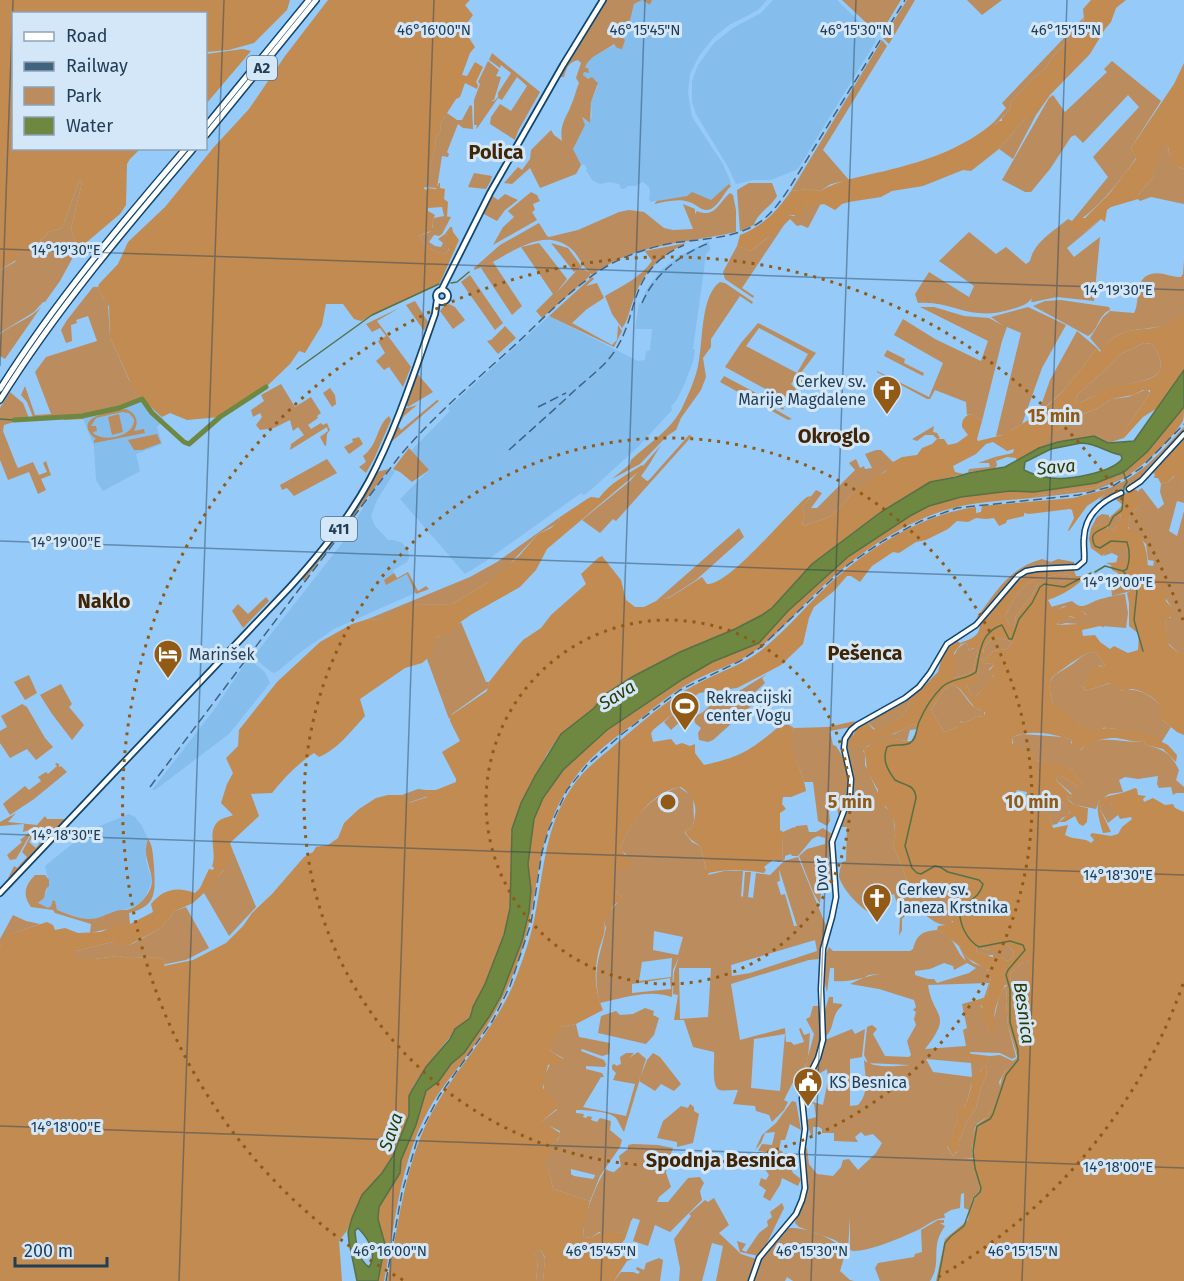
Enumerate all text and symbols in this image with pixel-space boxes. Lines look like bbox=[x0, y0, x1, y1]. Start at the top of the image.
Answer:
legend bbox=[12, 12, 207, 150]
text: 46°16'00"N bbox=[397, 21, 471, 39]
text: 46°15'45"N bbox=[609, 21, 681, 39]
text: 46°15'30"N bbox=[820, 21, 892, 39]
text: 46°15'15"N bbox=[1031, 21, 1101, 39]
text: Road bbox=[66, 25, 108, 47]
text: Railway bbox=[66, 55, 128, 77]
road number: A2 bbox=[247, 56, 277, 80]
text: Park bbox=[66, 85, 102, 107]
text: Water bbox=[66, 115, 113, 137]
district label: Polica bbox=[469, 140, 524, 164]
text: 14°19'30"E bbox=[31, 241, 101, 259]
text: 14°19'30"E bbox=[1083, 281, 1153, 299]
place label: Cerkev sv. Marije Magdalene bbox=[738, 372, 866, 409]
church icon: Cerkev sv. Marije Magdalene bbox=[871, 374, 903, 416]
text: 15 min bbox=[1028, 405, 1080, 427]
district label: Okroglo bbox=[798, 424, 871, 448]
water label: Sava bbox=[1035, 454, 1076, 480]
road number: 411 bbox=[321, 517, 357, 541]
text: 14°19'00"E bbox=[31, 533, 101, 551]
text: 14°19'00"E bbox=[1083, 573, 1153, 591]
district label: Naklo bbox=[78, 589, 131, 613]
hotel icon: Marinšek bbox=[152, 638, 184, 680]
district label: Pešenca bbox=[827, 641, 903, 665]
place label: Marinšek bbox=[189, 645, 255, 664]
water label: Sava bbox=[594, 675, 639, 715]
place label: Rekreacijski center Vogu bbox=[706, 688, 792, 725]
sports icon: Rekreacijski center Vogu bbox=[669, 690, 701, 732]
text: 5 min bbox=[828, 791, 872, 813]
text: 10 min bbox=[1005, 791, 1059, 813]
centre of rings bbox=[658, 792, 678, 812]
text: 14°18'30"E bbox=[31, 826, 101, 844]
street label: Dvor bbox=[810, 857, 832, 893]
text: 14°18'30"E bbox=[1083, 866, 1153, 884]
place label: Cerkev sv. Janeza Krstnika bbox=[898, 880, 1008, 917]
church icon: Cerkev sv. Janeza Krstnika bbox=[861, 882, 893, 924]
water label: Besnica bbox=[1009, 981, 1039, 1045]
public building icon: KS Besnica bbox=[792, 1066, 824, 1108]
place label: KS Besnica bbox=[829, 1073, 907, 1092]
water label: Sava bbox=[374, 1110, 408, 1155]
text: 14°18'00"E bbox=[31, 1118, 101, 1136]
district label: Spodnja Besnica bbox=[646, 1148, 796, 1172]
text: 14°18'00"E bbox=[1083, 1158, 1153, 1176]
scale bar bbox=[15, 1230, 106, 1268]
text: 200 m bbox=[24, 1240, 73, 1262]
text: 46°16'00"N bbox=[353, 1242, 427, 1260]
text: 46°15'45"N bbox=[565, 1242, 637, 1260]
text: 46°15'30"N bbox=[776, 1242, 848, 1260]
text: 46°15'15"N bbox=[988, 1242, 1058, 1260]

